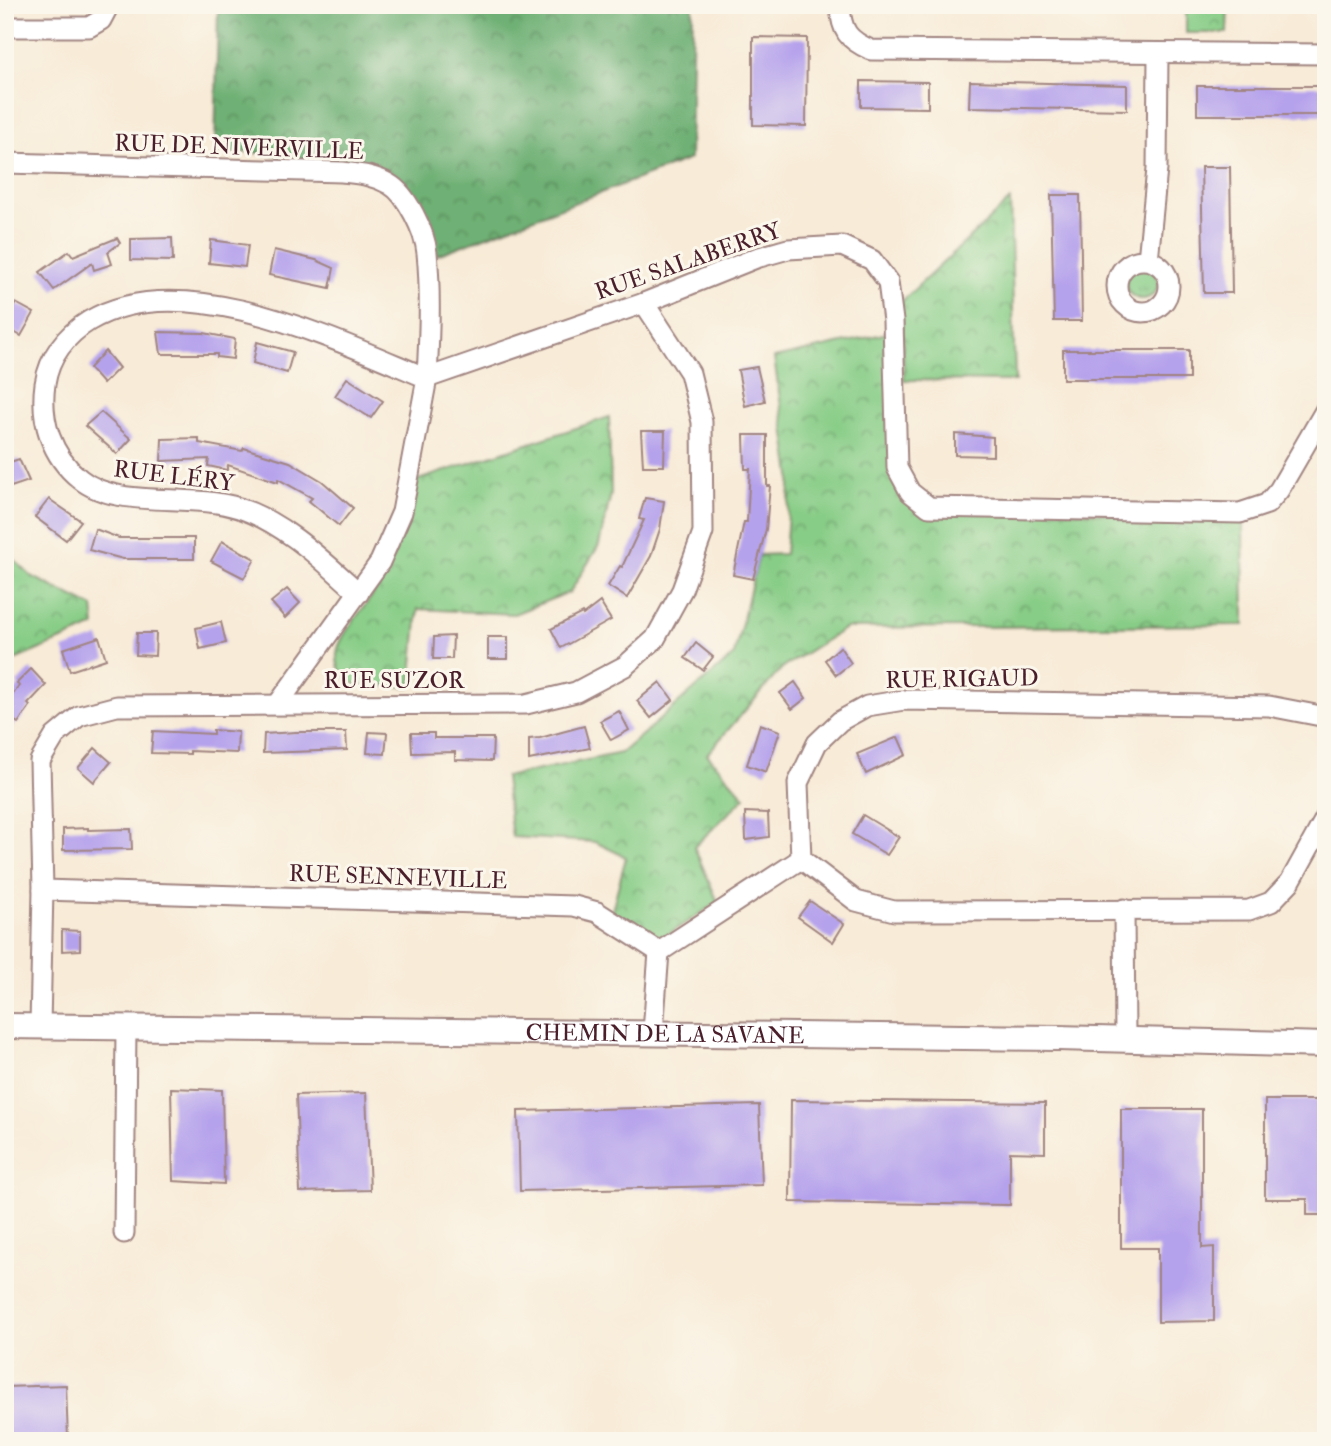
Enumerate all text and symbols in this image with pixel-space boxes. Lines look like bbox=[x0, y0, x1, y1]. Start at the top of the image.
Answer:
street label: RUE DE NIVERVILLE bbox=[114, 128, 364, 166]
street label: RUE SALABERRY bbox=[591, 215, 786, 306]
street label: RUE LÉRY bbox=[112, 454, 237, 498]
street label: RUE RIGAUD bbox=[885, 663, 1039, 695]
street label: RUE SUZOR bbox=[324, 666, 465, 695]
street label: RUE SENNEVILLE bbox=[288, 859, 508, 895]
street label: CHEMIN DE LA SAVANE bbox=[525, 1017, 804, 1050]

